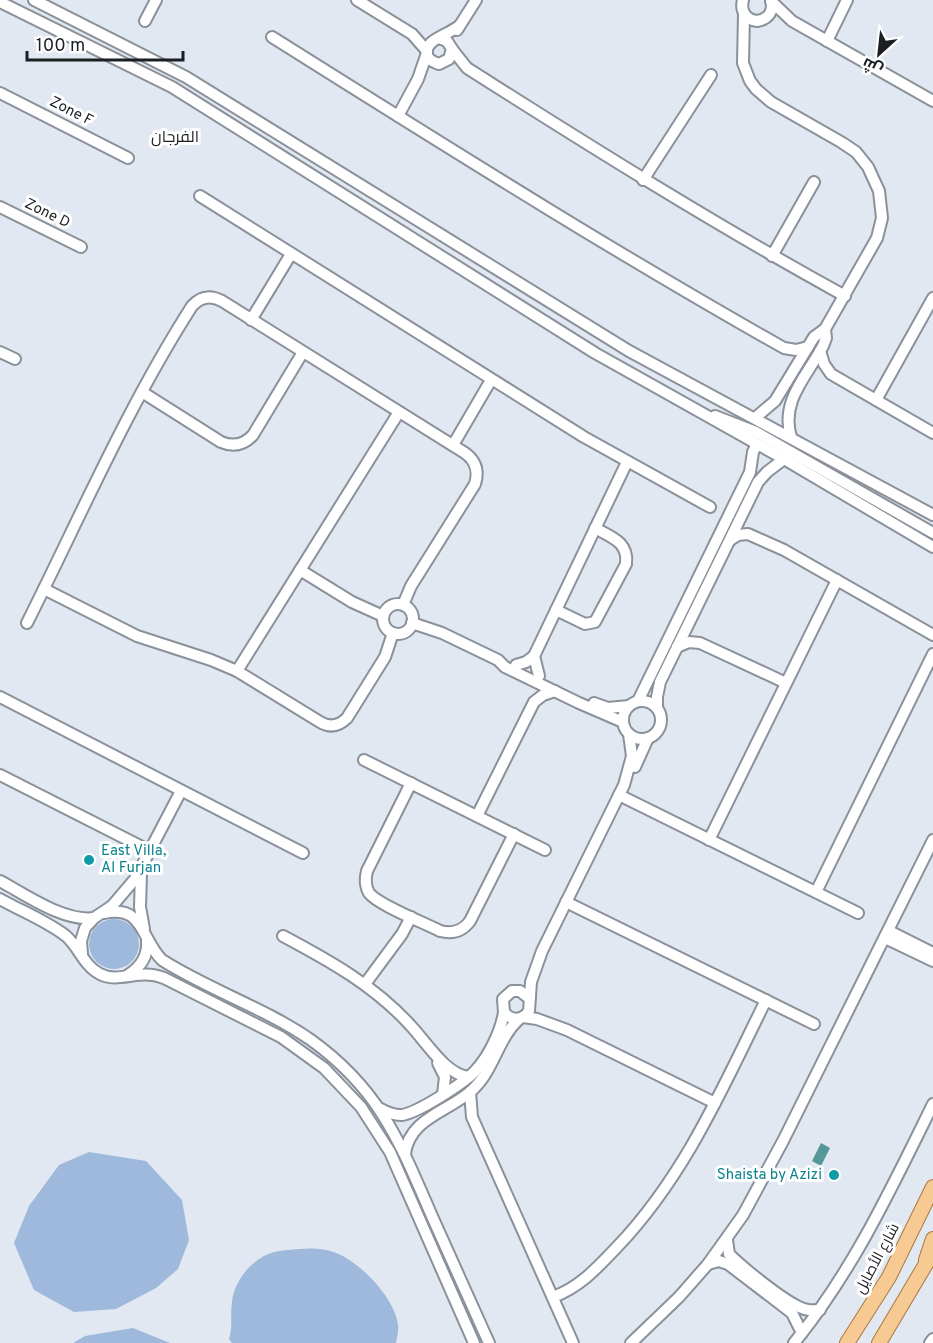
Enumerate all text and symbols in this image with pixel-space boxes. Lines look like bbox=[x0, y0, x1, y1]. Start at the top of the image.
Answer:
scale bar bbox=[27, 24, 183, 62]
north arrow bbox=[849, 24, 909, 84]
text: 100 m bbox=[36, 35, 85, 58]
text: ش bbox=[859, 52, 887, 79]
street label: Zone F bbox=[46, 93, 96, 131]
district label: الفرجان bbox=[151, 128, 199, 148]
street label: Zone D bbox=[21, 195, 73, 233]
place label: East Villa, Al Furjan bbox=[101, 842, 166, 878]
marker: East Villa, Al Furjan bbox=[82, 853, 96, 867]
place label: Shaista by Azizi bbox=[717, 1166, 822, 1185]
marker: Shaista by Azizi bbox=[827, 1168, 841, 1182]
street label: شارع الأصايل bbox=[851, 1220, 905, 1298]

